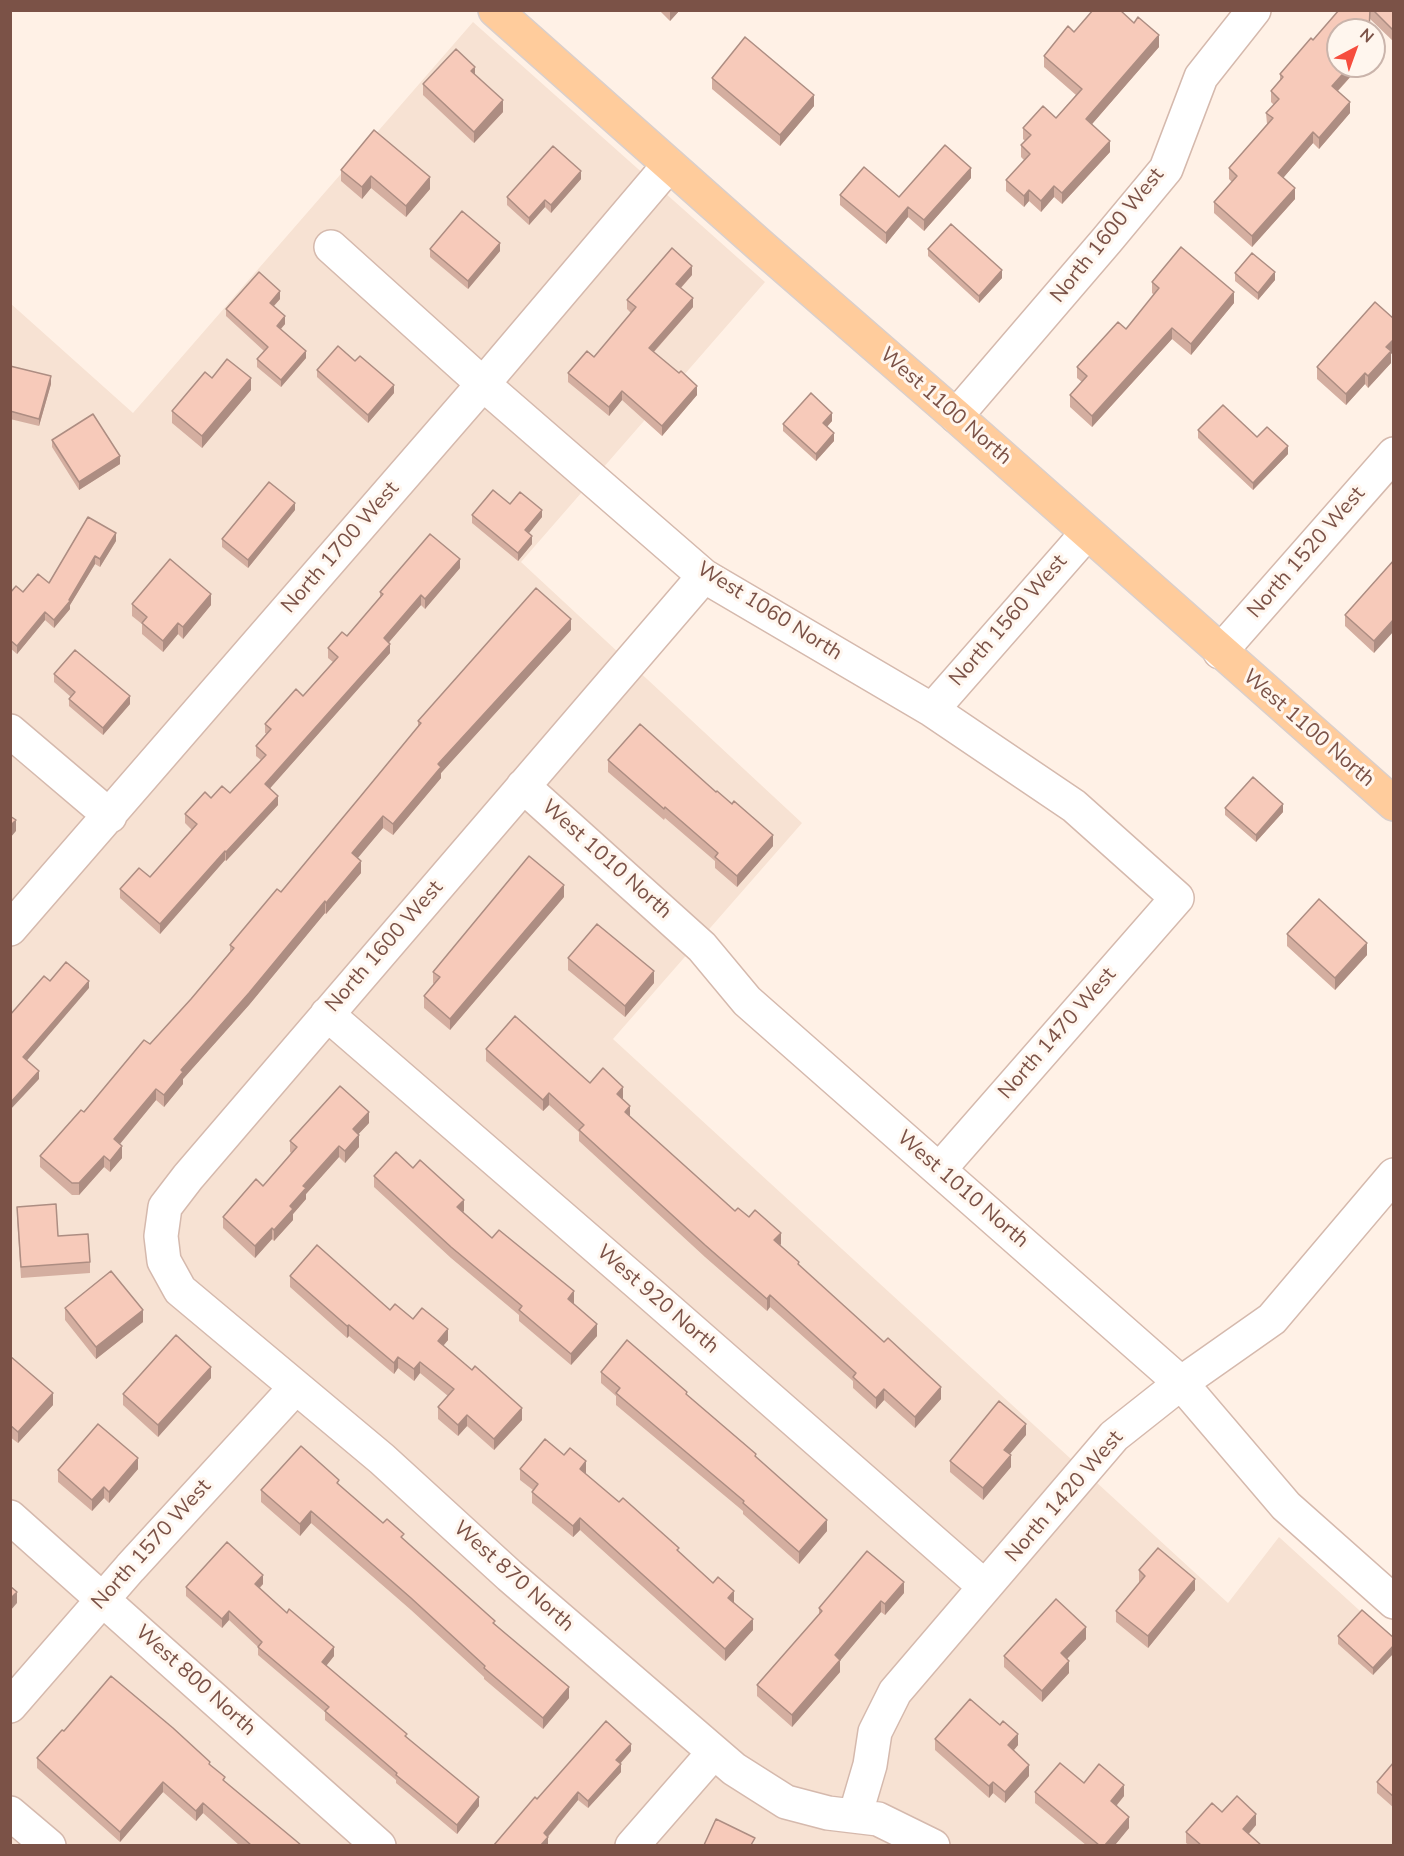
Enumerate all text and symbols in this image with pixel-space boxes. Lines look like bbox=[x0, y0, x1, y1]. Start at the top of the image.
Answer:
north arrow bbox=[1326, 18, 1386, 78]
text: N bbox=[1355, 24, 1378, 48]
street label: North 1600 West bbox=[1046, 164, 1170, 308]
street label: West 1100 North bbox=[874, 343, 1016, 471]
street label: North 1700 West bbox=[277, 477, 405, 619]
street label: North 1520 West bbox=[1243, 482, 1371, 624]
street label: North 1560 West bbox=[945, 550, 1073, 692]
street label: West 1060 North bbox=[692, 557, 846, 667]
street label: West 1100 North bbox=[1237, 665, 1379, 793]
street label: West 1010 North bbox=[536, 795, 676, 925]
street label: North 1600 West bbox=[321, 876, 449, 1018]
street label: North 1470 West bbox=[994, 963, 1122, 1105]
street label: West 1010 North bbox=[891, 1126, 1033, 1254]
street label: West 920 North bbox=[591, 1240, 723, 1360]
street label: North 1420 West bbox=[1001, 1426, 1129, 1568]
street label: North 1570 West bbox=[87, 1475, 217, 1615]
street label: West 870 North bbox=[448, 1516, 578, 1638]
street label: West 800 North bbox=[130, 1620, 260, 1742]

